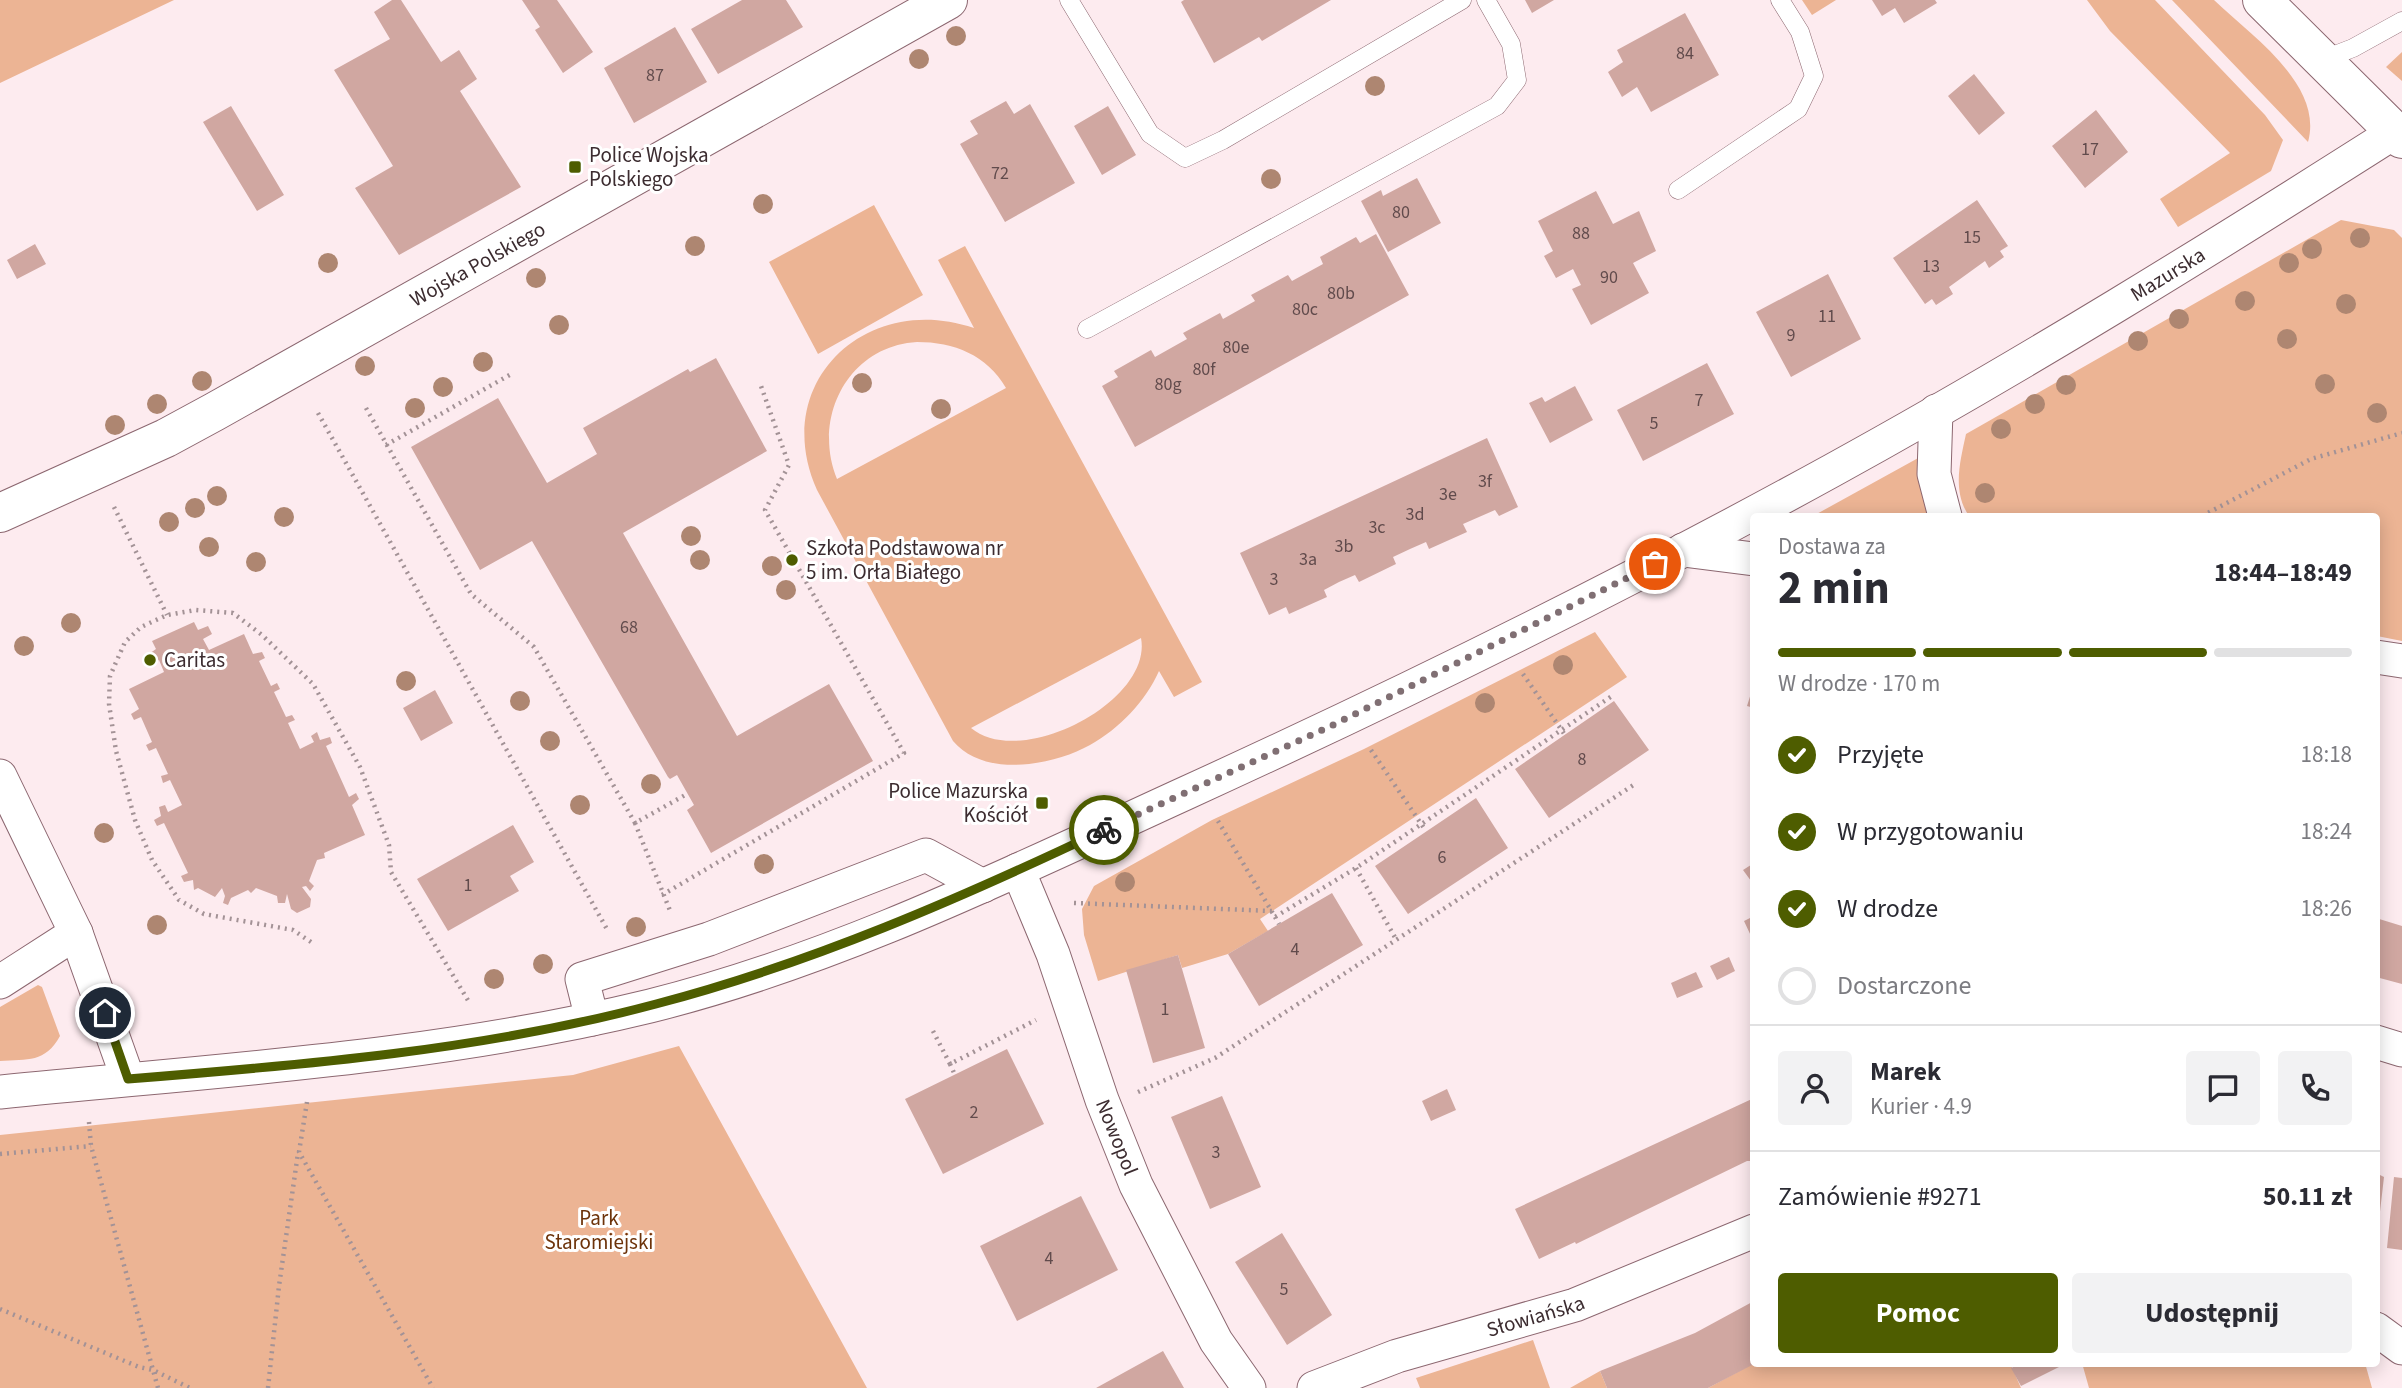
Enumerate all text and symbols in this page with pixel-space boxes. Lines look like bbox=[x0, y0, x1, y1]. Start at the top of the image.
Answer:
house number: 84 bbox=[1676, 41, 1694, 66]
house number: 87 bbox=[646, 63, 664, 88]
house number: 17 bbox=[2081, 137, 2099, 162]
place label: Police Wojska Polskiego bbox=[589, 140, 709, 194]
marker: Police Wojska Polskiego bbox=[567, 159, 583, 175]
house number: 72 bbox=[991, 161, 1009, 186]
house number: 80 bbox=[1392, 200, 1410, 225]
street label: Wojska Polskiego bbox=[404, 214, 551, 314]
house number: 88 bbox=[1572, 221, 1590, 246]
house number: 15 bbox=[1963, 225, 1981, 250]
street label: Mazurska bbox=[2125, 240, 2211, 309]
house number: 13 bbox=[1922, 254, 1940, 279]
house number: 90 bbox=[1600, 265, 1618, 290]
house number: 80b bbox=[1327, 281, 1355, 306]
house number: 80c bbox=[1292, 297, 1318, 322]
house number: 11 bbox=[1818, 304, 1836, 329]
house number: 9 bbox=[1787, 323, 1796, 348]
house number: 80e bbox=[1223, 335, 1249, 360]
house number: 80f bbox=[1192, 357, 1216, 382]
house number: 80g bbox=[1155, 372, 1181, 397]
house number: 7 bbox=[1695, 388, 1704, 413]
house number: 5 bbox=[1650, 411, 1659, 436]
house number: 3f bbox=[1478, 469, 1493, 494]
house number: 3e bbox=[1439, 482, 1457, 507]
house number: 3d bbox=[1406, 502, 1424, 527]
house number: 3c bbox=[1368, 515, 1386, 540]
text: Dostawa za bbox=[1778, 530, 1886, 563]
place label: Szkoła Podstawowa nr 5 im. Orła Białego bbox=[806, 533, 1004, 587]
house number: 3b bbox=[1335, 534, 1353, 559]
pin bbox=[1625, 534, 1685, 594]
icon: bag bbox=[1636, 545, 1674, 583]
house number: 3a bbox=[1299, 547, 1317, 572]
marker: Szkoła Podstawowa nr 5 im. Orła Białego bbox=[784, 552, 800, 568]
text: 18:44–18:49 bbox=[2214, 554, 2352, 591]
text: 2 min bbox=[1778, 556, 1890, 621]
house number: 3 bbox=[1270, 567, 1279, 592]
house number: 68 bbox=[620, 615, 638, 640]
place label: Caritas bbox=[164, 645, 225, 675]
marker: Caritas bbox=[142, 652, 158, 668]
text: W drodze · 170 m bbox=[1778, 667, 1940, 700]
icon: check bbox=[1778, 736, 1816, 774]
text: Przyjęte bbox=[1837, 736, 1924, 773]
text: 18:18 bbox=[2301, 738, 2352, 771]
house number: 8 bbox=[1578, 747, 1587, 772]
place label: Police Mazurska Kościół bbox=[888, 776, 1029, 830]
marker: Police Mazurska Kościół bbox=[1034, 795, 1050, 811]
courier bbox=[1069, 795, 1139, 865]
icon: bike bbox=[1085, 811, 1123, 849]
icon: check bbox=[1778, 813, 1816, 851]
text: W przygotowaniu bbox=[1837, 813, 2024, 850]
text: 18:24 bbox=[2301, 815, 2352, 848]
house number: 6 bbox=[1438, 845, 1447, 870]
house number: 1 bbox=[464, 873, 472, 898]
icon: check bbox=[1778, 890, 1816, 928]
text: W drodze bbox=[1837, 890, 1938, 927]
text: 18:26 bbox=[2301, 892, 2352, 925]
house number: 4 bbox=[1291, 937, 1300, 962]
text: Dostarczone bbox=[1837, 967, 1971, 1004]
pin bbox=[75, 983, 135, 1043]
icon: home bbox=[86, 994, 124, 1032]
house number: 1 bbox=[1161, 997, 1169, 1022]
button: person bbox=[1778, 1051, 1852, 1125]
button: chat bbox=[2186, 1051, 2260, 1125]
button: phone bbox=[2278, 1051, 2352, 1125]
text: Marek bbox=[1870, 1053, 1941, 1090]
text: Kurier · 4.9 bbox=[1870, 1090, 1972, 1123]
street label: Nowopol bbox=[1088, 1095, 1146, 1180]
house number: 2 bbox=[970, 1100, 979, 1125]
house number: 3 bbox=[1212, 1140, 1221, 1165]
text: Zamówienie #9271 bbox=[1778, 1178, 1982, 1215]
text: 50.11 zł bbox=[2263, 1178, 2352, 1215]
park label: Park Staromiejski bbox=[545, 1203, 653, 1257]
house number: 4 bbox=[1045, 1246, 1054, 1271]
button: Pomoc bbox=[1778, 1273, 2058, 1353]
button: Udostępnij bbox=[2072, 1273, 2352, 1353]
house number: 5 bbox=[1280, 1277, 1289, 1302]
street label: Słowiańska bbox=[1483, 1288, 1589, 1345]

